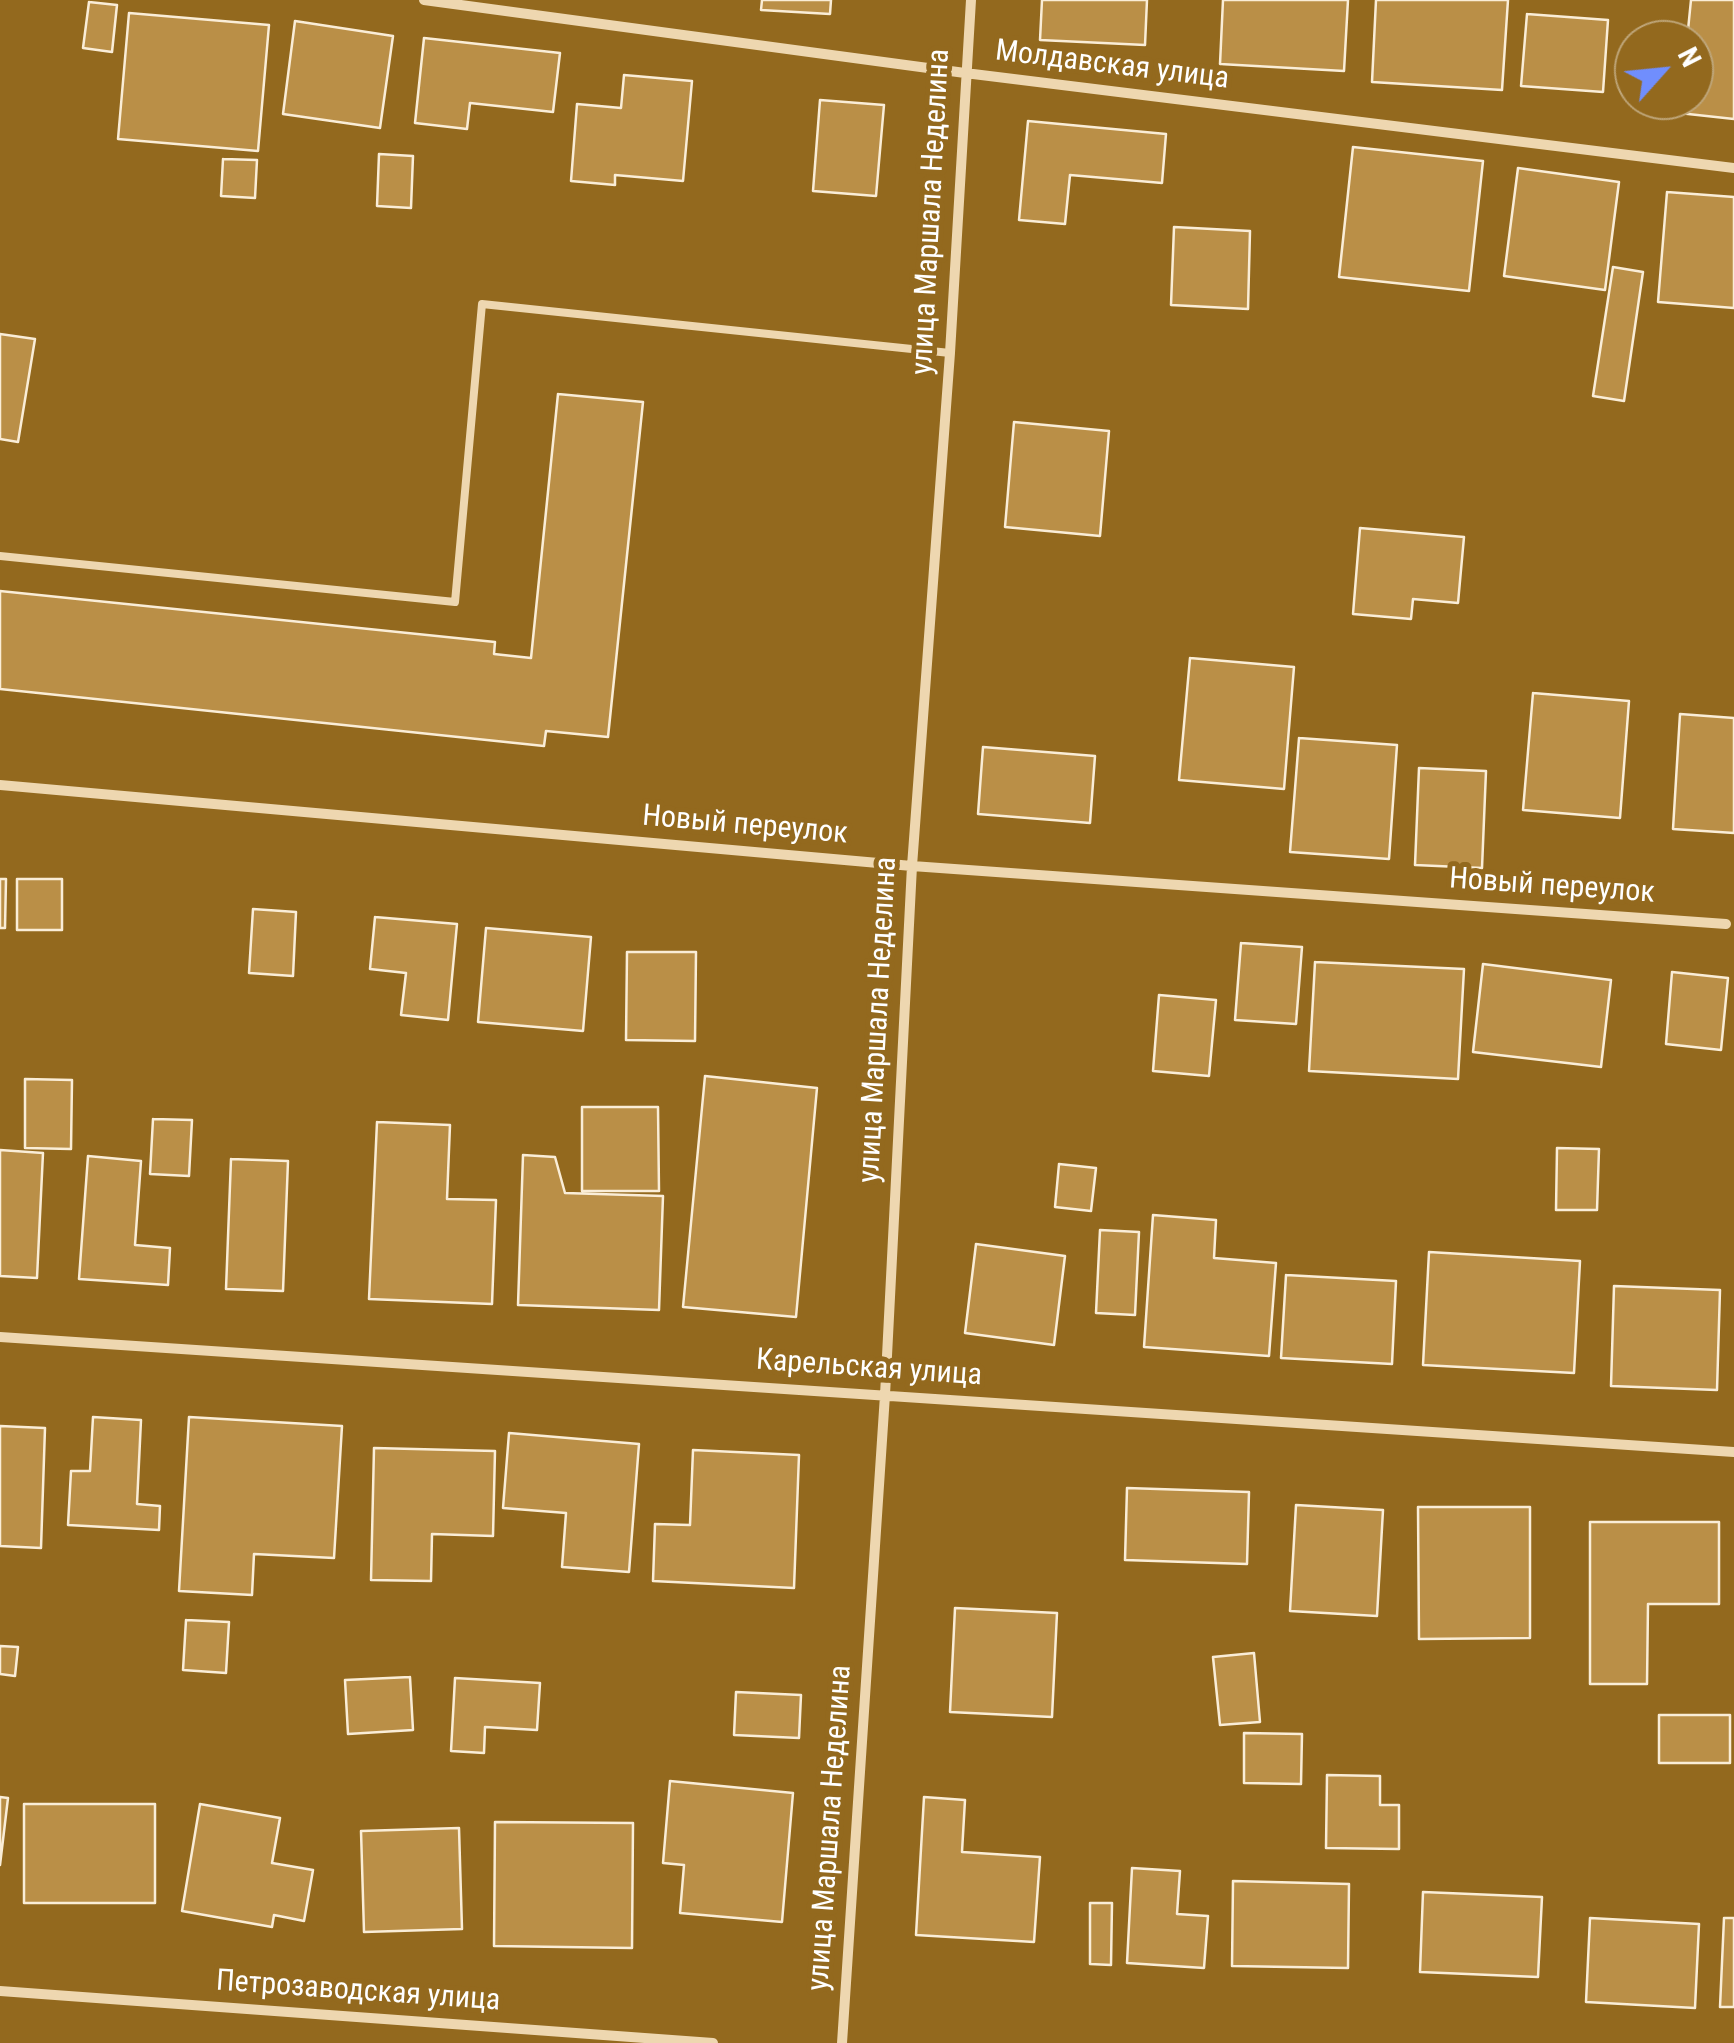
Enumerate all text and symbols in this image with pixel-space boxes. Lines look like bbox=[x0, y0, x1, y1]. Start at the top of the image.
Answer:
north arrow bbox=[1614, 20, 1714, 120]
street label: Молдавская улица bbox=[993, 34, 1231, 98]
text: N bbox=[1671, 42, 1708, 72]
street label: улица Маршала Неделина bbox=[905, 48, 959, 376]
street label: Новый переулок bbox=[641, 799, 849, 853]
street label: улица Маршала Неделина bbox=[852, 856, 906, 1184]
street label: Новый переулок bbox=[1448, 862, 1656, 912]
street label: Карельская улица bbox=[755, 1343, 983, 1395]
street label: улица Маршала Неделина bbox=[802, 1664, 860, 1992]
street label: Петрозаводская улица bbox=[215, 1964, 501, 2020]

